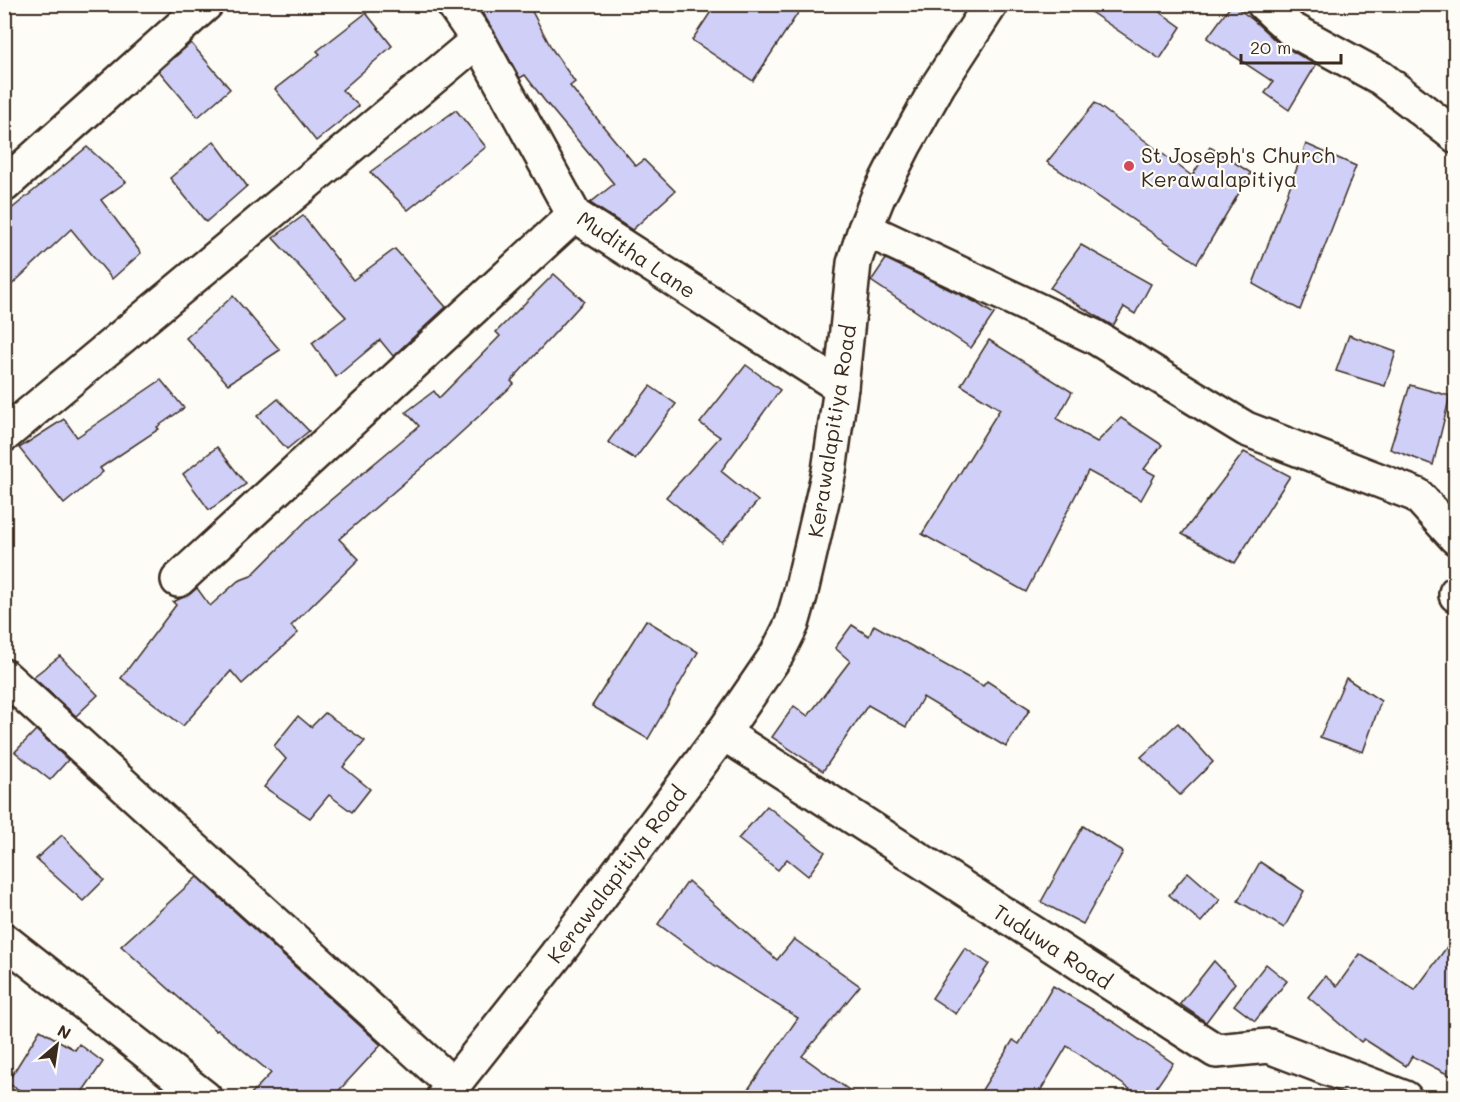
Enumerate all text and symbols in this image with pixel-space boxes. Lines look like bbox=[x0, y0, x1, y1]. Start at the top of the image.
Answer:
scale bar bbox=[1241, 27, 1342, 65]
text: 20 m bbox=[1250, 35, 1291, 59]
place label: St Joseph's Church Kerawalapitiya bbox=[1141, 141, 1335, 192]
marker: St Joseph's Church Kerawalapitiya bbox=[1122, 159, 1136, 173]
street label: Muditha Lane bbox=[572, 204, 702, 304]
street label: Kerawalapitiya Road bbox=[801, 323, 861, 539]
street label: Kerawalapitiya Road bbox=[540, 780, 692, 968]
street label: Tuduwa Road bbox=[988, 898, 1118, 994]
north arrow bbox=[27, 1015, 87, 1075]
text: N bbox=[54, 1019, 75, 1044]

